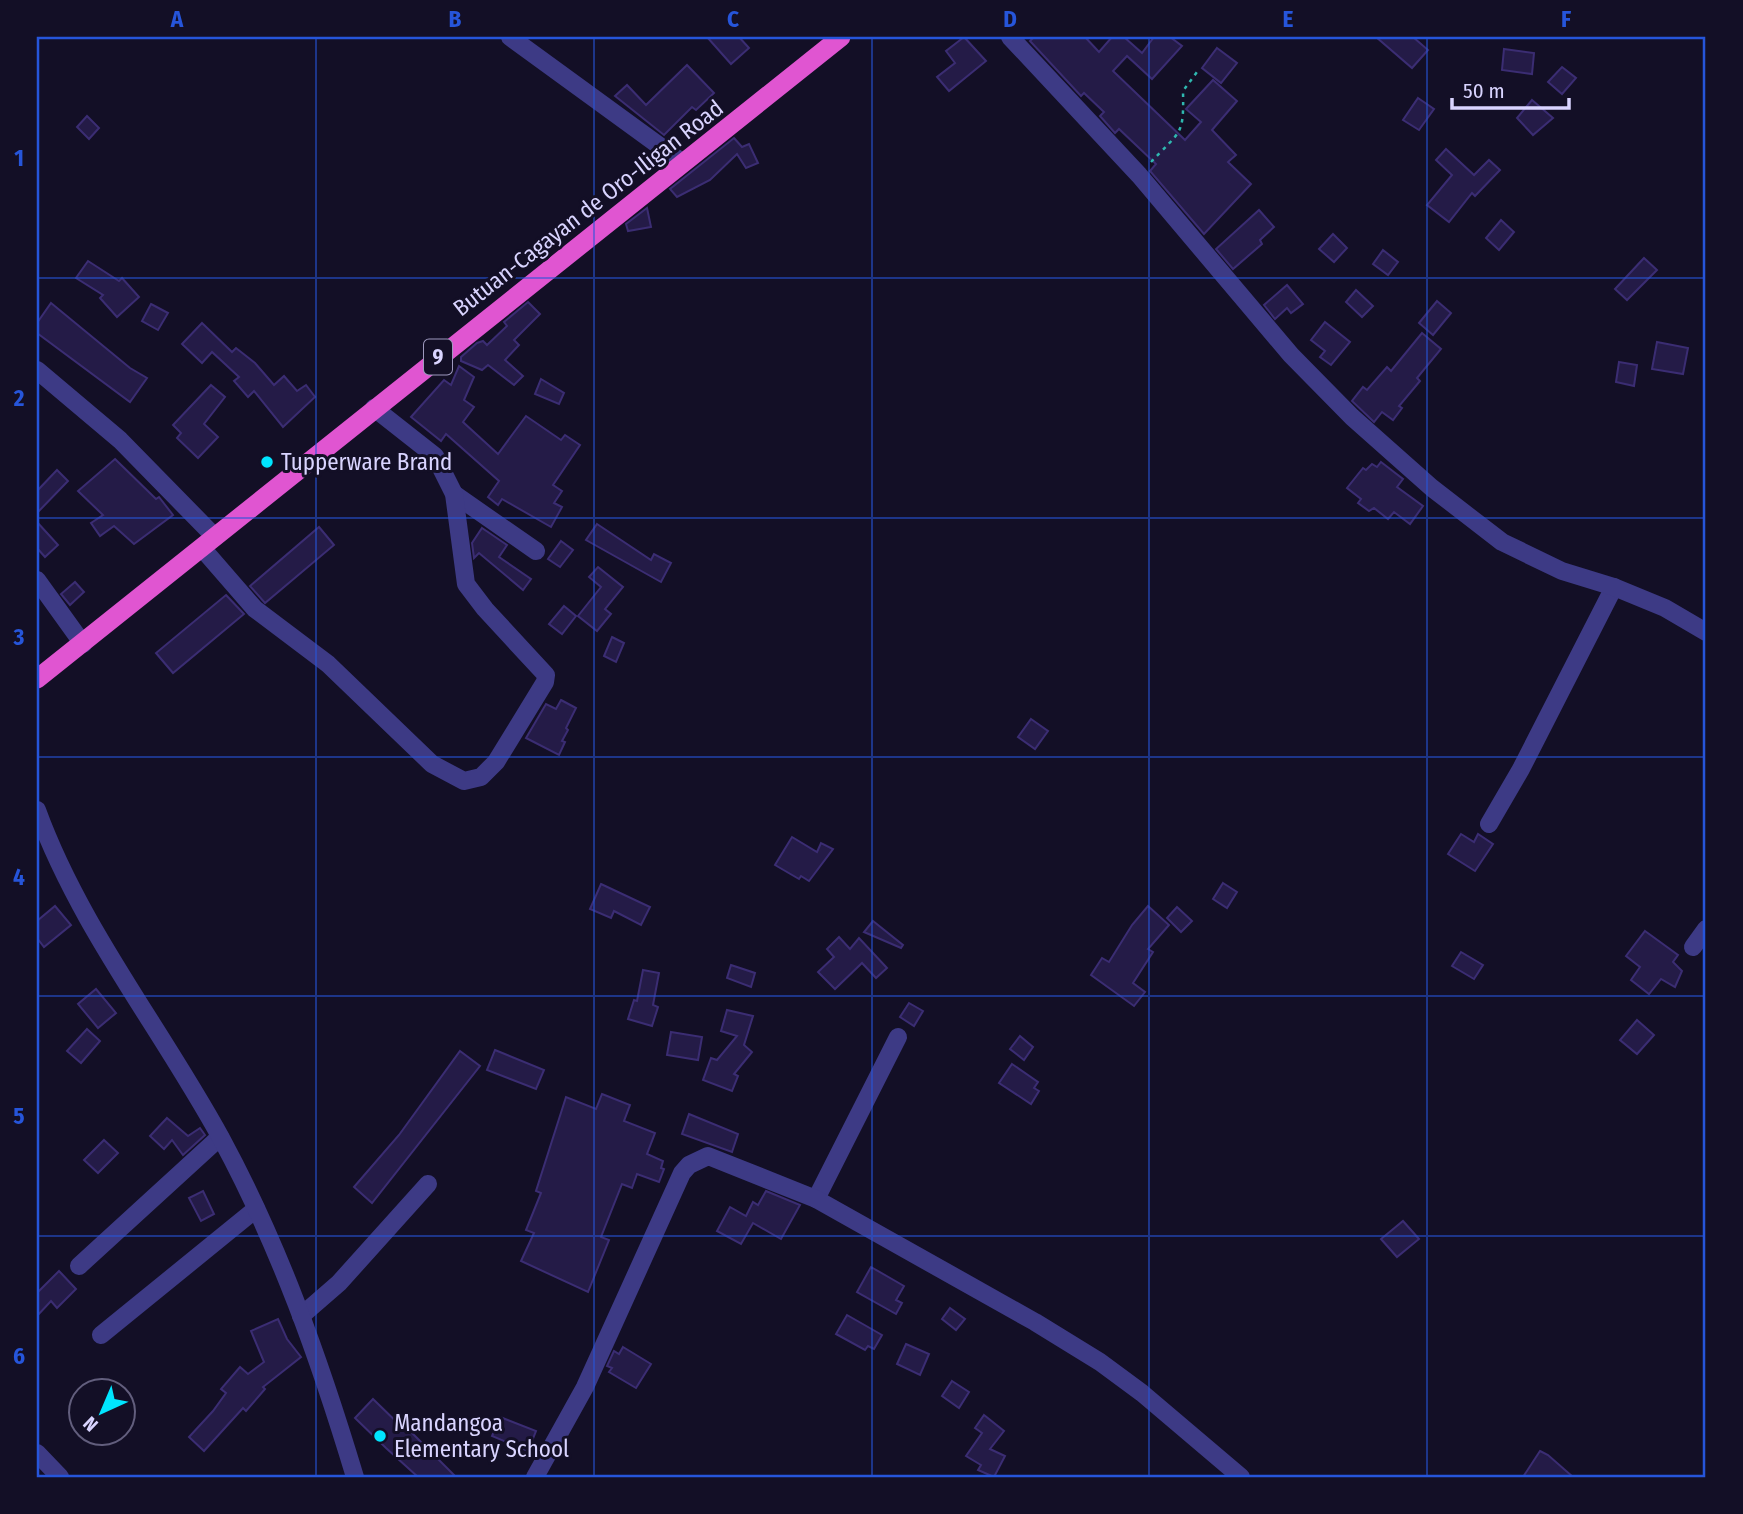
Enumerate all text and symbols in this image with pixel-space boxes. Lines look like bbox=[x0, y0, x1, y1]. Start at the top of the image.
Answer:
text: A bbox=[170, 5, 184, 33]
text: B bbox=[449, 5, 462, 33]
text: C bbox=[727, 5, 739, 33]
text: D bbox=[1003, 5, 1017, 33]
text: E bbox=[1283, 5, 1294, 33]
text: F bbox=[1561, 5, 1571, 33]
scale bar bbox=[1452, 66, 1570, 110]
text: 50 m bbox=[1463, 78, 1505, 104]
street label: Butuan-Cagayan de Oro-Iligan Road bbox=[447, 94, 729, 322]
text: 1 bbox=[14, 144, 24, 172]
road number: 9 bbox=[424, 340, 452, 374]
text: 2 bbox=[13, 384, 25, 412]
place label: Tupperware Brand bbox=[281, 448, 452, 476]
marker: Tupperware Brand bbox=[259, 454, 275, 470]
text: 3 bbox=[13, 623, 25, 651]
text: 4 bbox=[13, 863, 25, 891]
text: 5 bbox=[13, 1102, 25, 1130]
text: 6 bbox=[13, 1342, 25, 1370]
north arrow bbox=[66, 1378, 136, 1448]
place label: Mandangoa Elementary School bbox=[394, 1409, 569, 1463]
text: N bbox=[78, 1412, 103, 1436]
marker: Mandangoa Elementary School bbox=[372, 1428, 388, 1444]

